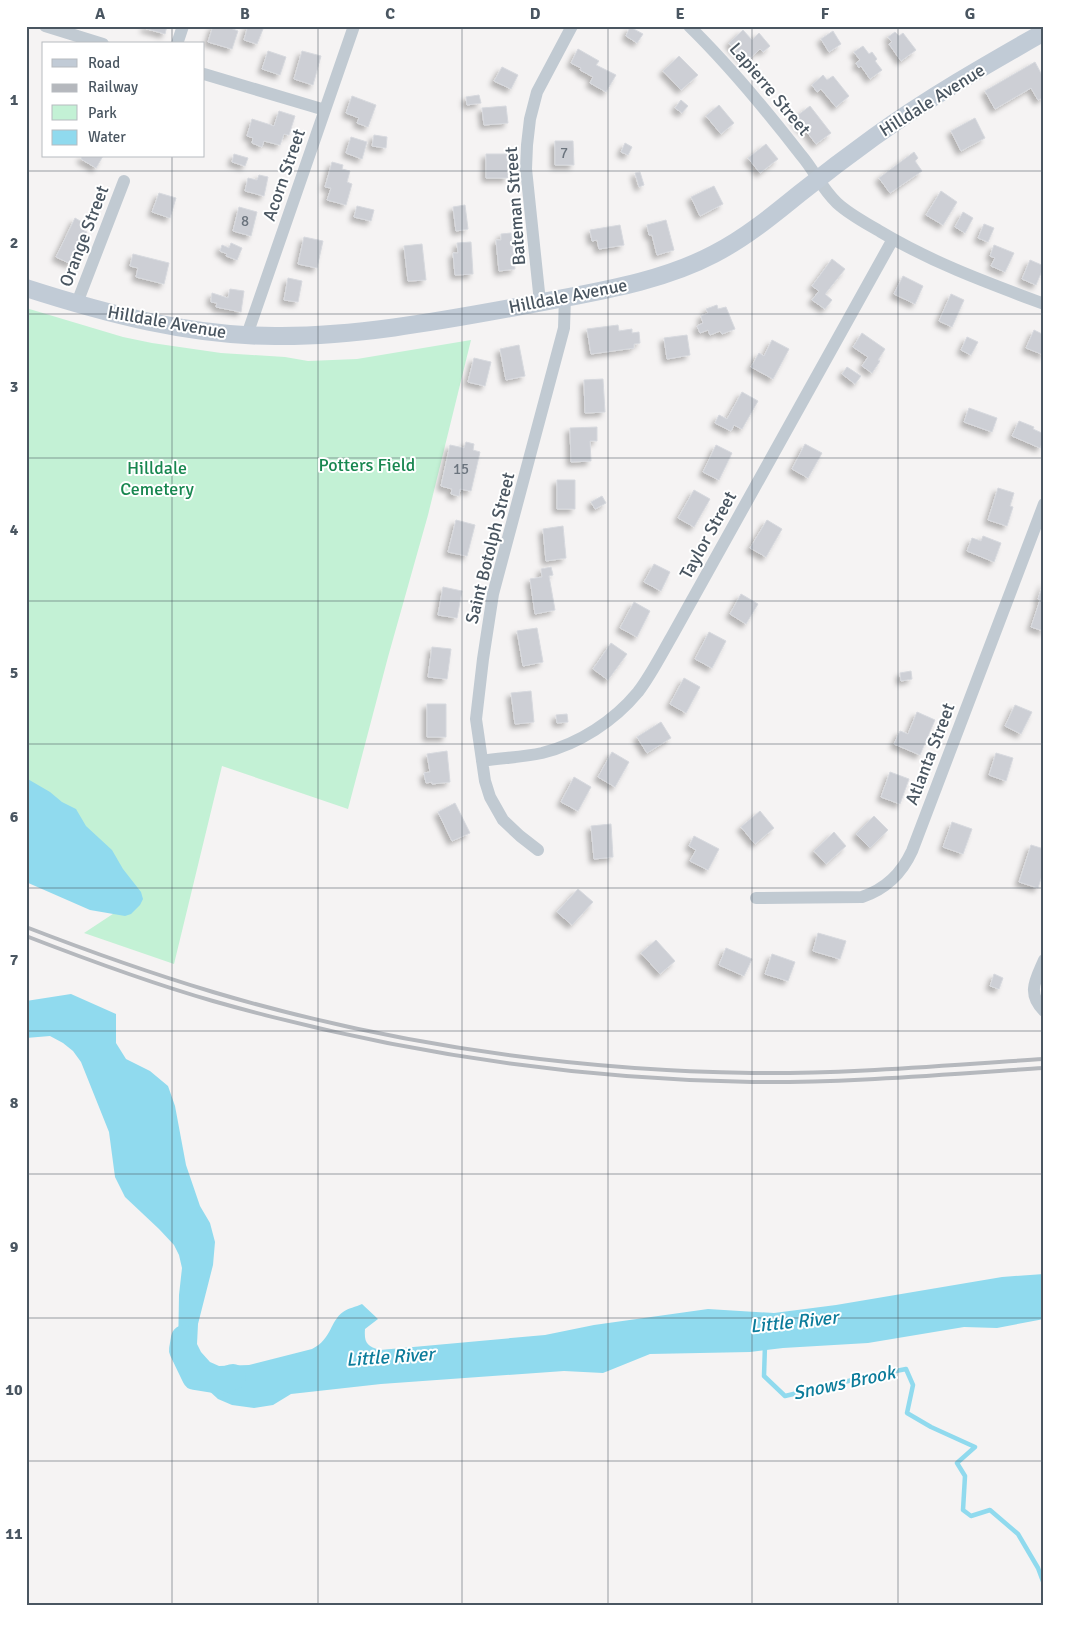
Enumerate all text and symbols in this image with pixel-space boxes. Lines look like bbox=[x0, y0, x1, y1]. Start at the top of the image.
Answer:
text: A bbox=[95, 4, 106, 24]
text: B bbox=[240, 4, 250, 24]
text: C bbox=[385, 4, 395, 24]
text: D bbox=[530, 4, 541, 24]
text: E bbox=[675, 4, 685, 24]
text: F bbox=[821, 4, 830, 24]
text: G bbox=[965, 4, 975, 24]
street label: Lapierre Street bbox=[725, 38, 815, 140]
legend bbox=[42, 42, 205, 158]
text: Road bbox=[88, 54, 120, 72]
street label: Hilldale Avenue bbox=[875, 59, 989, 141]
text: Railway bbox=[88, 78, 138, 96]
text: 1 bbox=[10, 90, 19, 110]
text: Park bbox=[88, 104, 117, 122]
street label: Acorn Street bbox=[258, 126, 310, 224]
text: Water bbox=[88, 128, 126, 146]
house number: 7 bbox=[560, 144, 568, 162]
street label: Bateman Street bbox=[500, 146, 530, 266]
street label: Orange Street bbox=[55, 182, 113, 290]
house number: 8 bbox=[241, 212, 249, 230]
text: 2 bbox=[10, 233, 18, 253]
street label: Hilldale Avenue bbox=[507, 274, 629, 318]
street label: Hilldale Avenue bbox=[106, 301, 228, 343]
text: 3 bbox=[10, 377, 18, 397]
park label: Potters Field bbox=[319, 454, 415, 476]
park label: Hilldale Cemetery bbox=[120, 457, 194, 500]
house number: 15 bbox=[453, 460, 469, 478]
street label: Saint Botolph Street bbox=[461, 470, 519, 626]
street label: Taylor Street bbox=[675, 487, 741, 583]
text: 4 bbox=[10, 520, 19, 540]
text: 5 bbox=[10, 663, 18, 683]
street label: Atlanta Street bbox=[900, 700, 960, 808]
text: 6 bbox=[10, 807, 19, 827]
text: 7 bbox=[10, 950, 19, 970]
text: 8 bbox=[10, 1093, 19, 1113]
text: 9 bbox=[10, 1237, 19, 1257]
water label: Little River bbox=[749, 1305, 842, 1339]
water label: Little River bbox=[345, 1342, 438, 1372]
water label: Snows Brook bbox=[791, 1360, 899, 1406]
text: 10 bbox=[5, 1380, 23, 1400]
text: 11 bbox=[5, 1524, 23, 1544]

